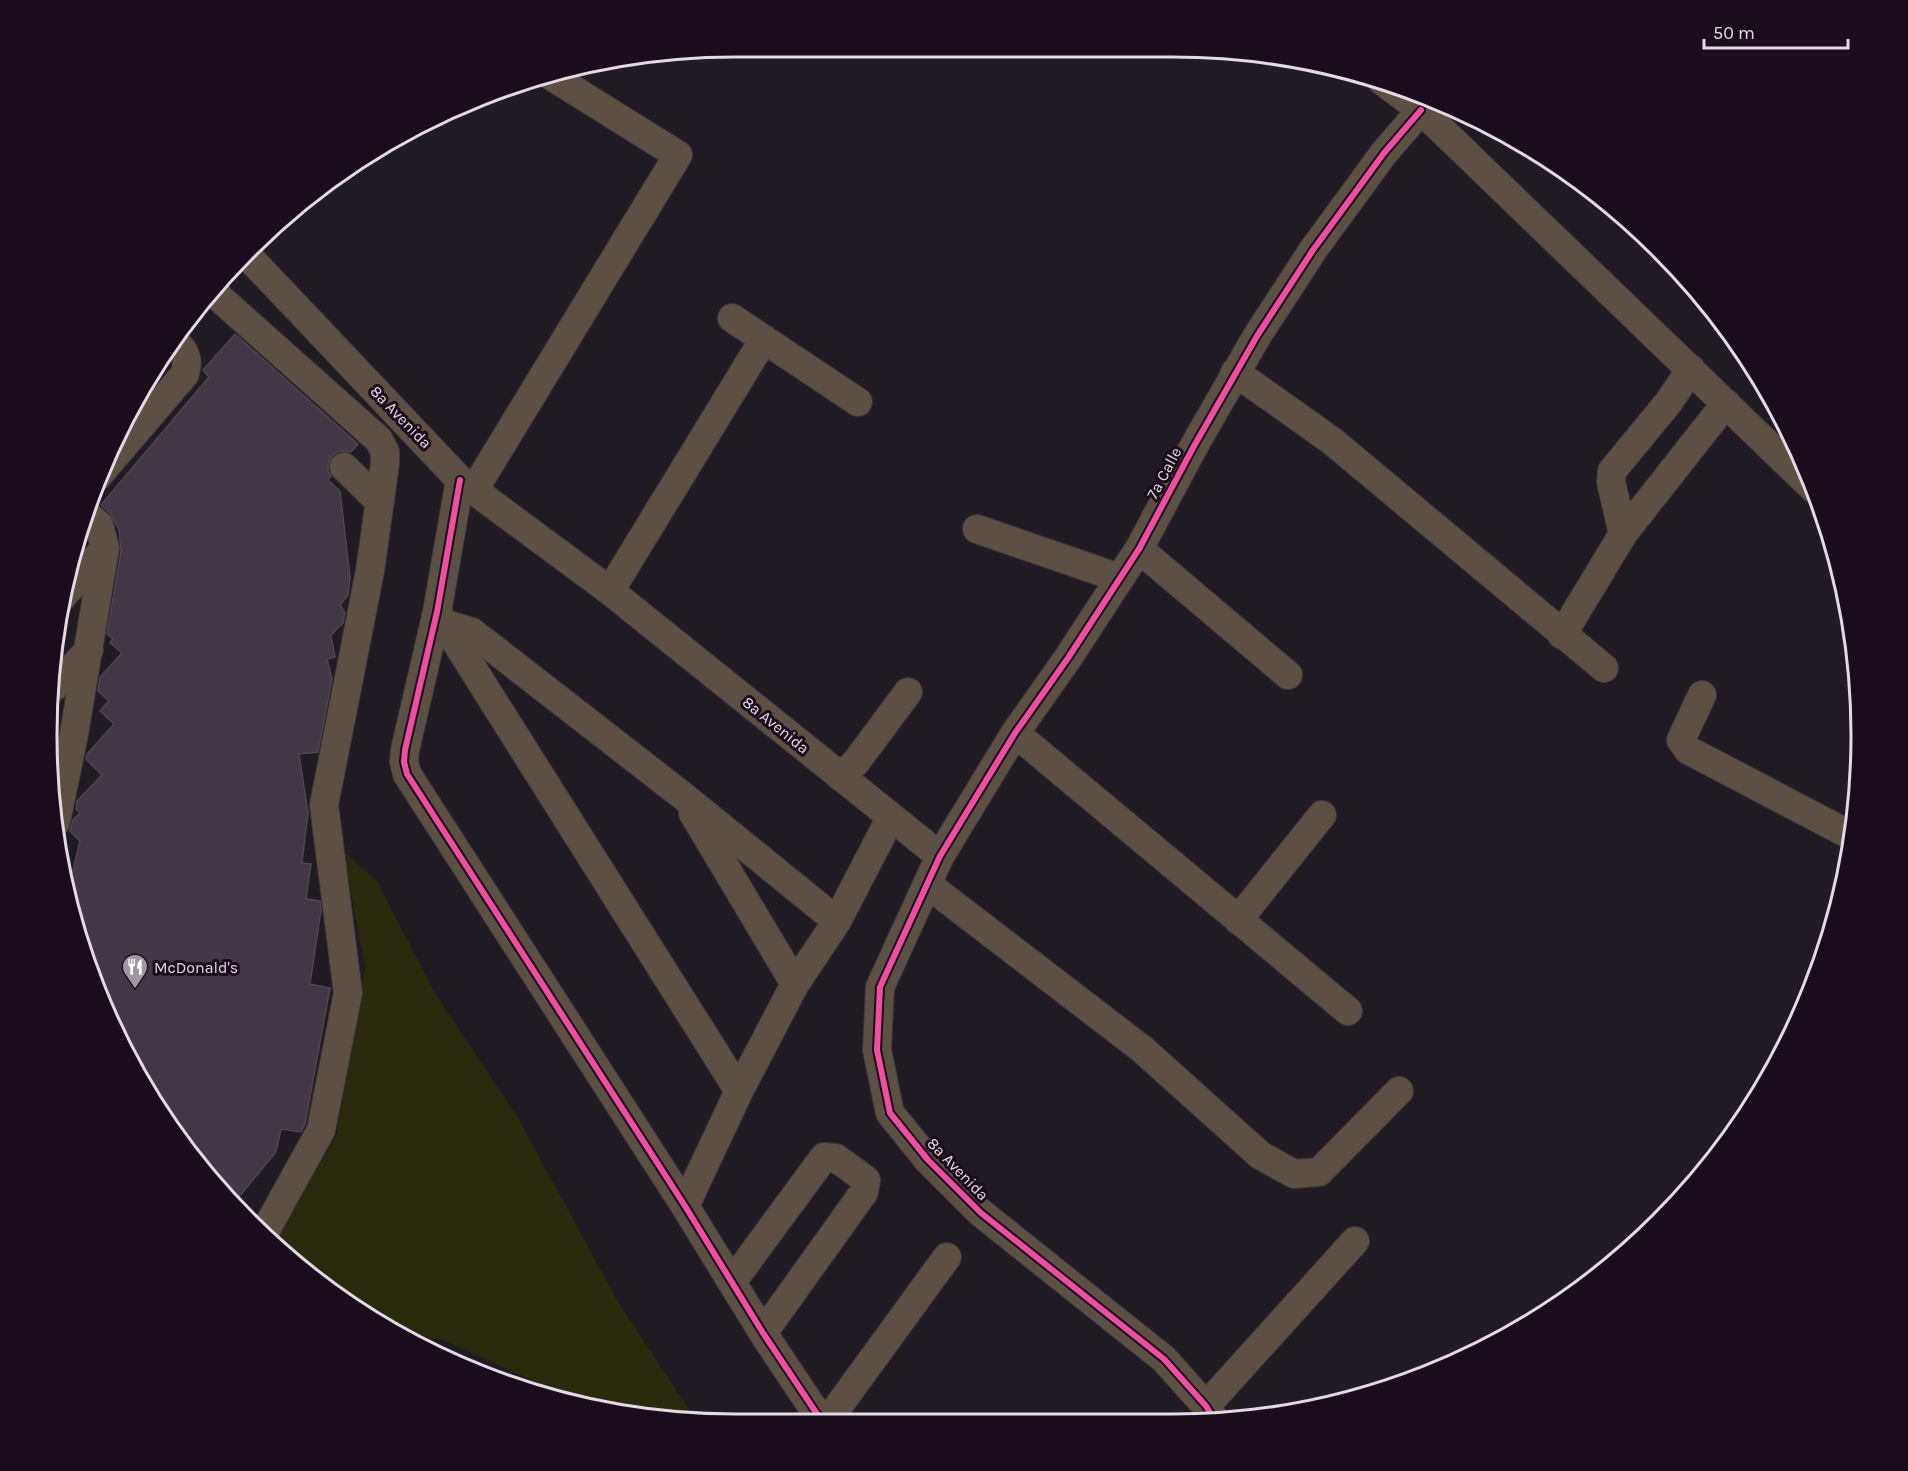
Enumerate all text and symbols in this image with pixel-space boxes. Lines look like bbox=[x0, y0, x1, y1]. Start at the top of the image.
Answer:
scale bar bbox=[1704, 12, 1848, 50]
text: 50 m bbox=[1713, 22, 1755, 44]
street label: 8a Avenida bbox=[366, 382, 436, 452]
street label: 7a Calle bbox=[1142, 444, 1186, 502]
street label: 8a Avenida bbox=[739, 692, 813, 758]
restaurant icon: McDonald's bbox=[120, 952, 150, 990]
place label: McDonald's bbox=[154, 958, 238, 977]
street label: 8a Avenida bbox=[923, 1134, 993, 1204]

